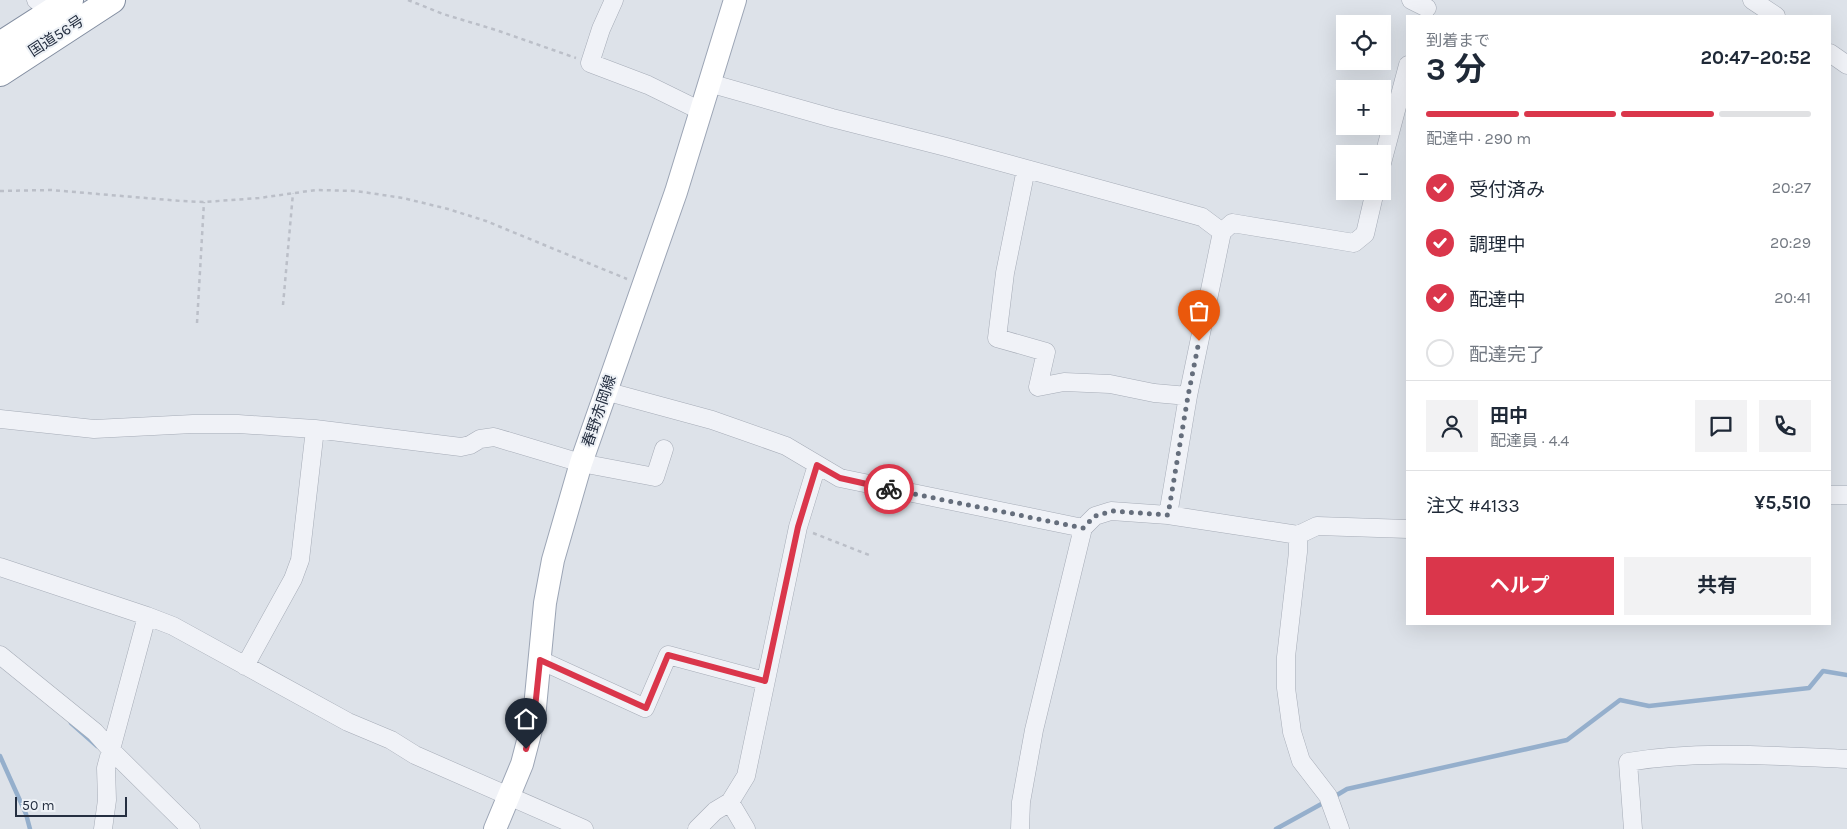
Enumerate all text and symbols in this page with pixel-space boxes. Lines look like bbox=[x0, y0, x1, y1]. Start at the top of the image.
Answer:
street label: 国道56号 bbox=[25, 12, 87, 60]
map controls bbox=[1336, 15, 1391, 200]
button: locate bbox=[1336, 15, 1391, 70]
text: 到着まで bbox=[1426, 31, 1490, 50]
text: 20:47–20:52 bbox=[1700, 47, 1811, 69]
text: 3 分 bbox=[1426, 51, 1486, 88]
button: + bbox=[1336, 80, 1391, 135]
text: 配達中 · 290 m bbox=[1426, 129, 1531, 148]
button: − bbox=[1336, 145, 1391, 200]
icon: check bbox=[1426, 174, 1454, 202]
text: 20:27 bbox=[1772, 178, 1811, 197]
text: 受付済み bbox=[1469, 179, 1545, 201]
icon: check bbox=[1426, 229, 1454, 257]
text: 20:29 bbox=[1770, 233, 1811, 252]
text: 調理中 bbox=[1469, 234, 1526, 256]
icon: check bbox=[1426, 284, 1454, 312]
text: 20:41 bbox=[1774, 288, 1811, 307]
text: 配達中 bbox=[1469, 289, 1526, 311]
pin bbox=[1178, 290, 1220, 341]
icon: bag bbox=[1185, 297, 1213, 325]
text: 配達完了 bbox=[1469, 344, 1545, 366]
street label: 春野赤岡線 bbox=[578, 373, 620, 449]
button: person bbox=[1426, 400, 1478, 452]
button: chat bbox=[1695, 400, 1747, 452]
button: phone bbox=[1759, 400, 1811, 452]
text: 田中 bbox=[1490, 405, 1528, 427]
text: 配達員 · 4.4 bbox=[1490, 431, 1569, 450]
courier bbox=[864, 464, 914, 514]
icon: bike bbox=[875, 475, 903, 503]
text: ¥5,510 bbox=[1754, 492, 1811, 514]
text: 注文 #4133 bbox=[1426, 495, 1520, 517]
button: ヘルプ bbox=[1426, 557, 1614, 615]
button: 共有 bbox=[1624, 557, 1811, 615]
pin bbox=[505, 698, 547, 749]
icon: home bbox=[512, 705, 540, 733]
scale bar bbox=[15, 794, 128, 817]
text: 50 m bbox=[22, 797, 55, 814]

